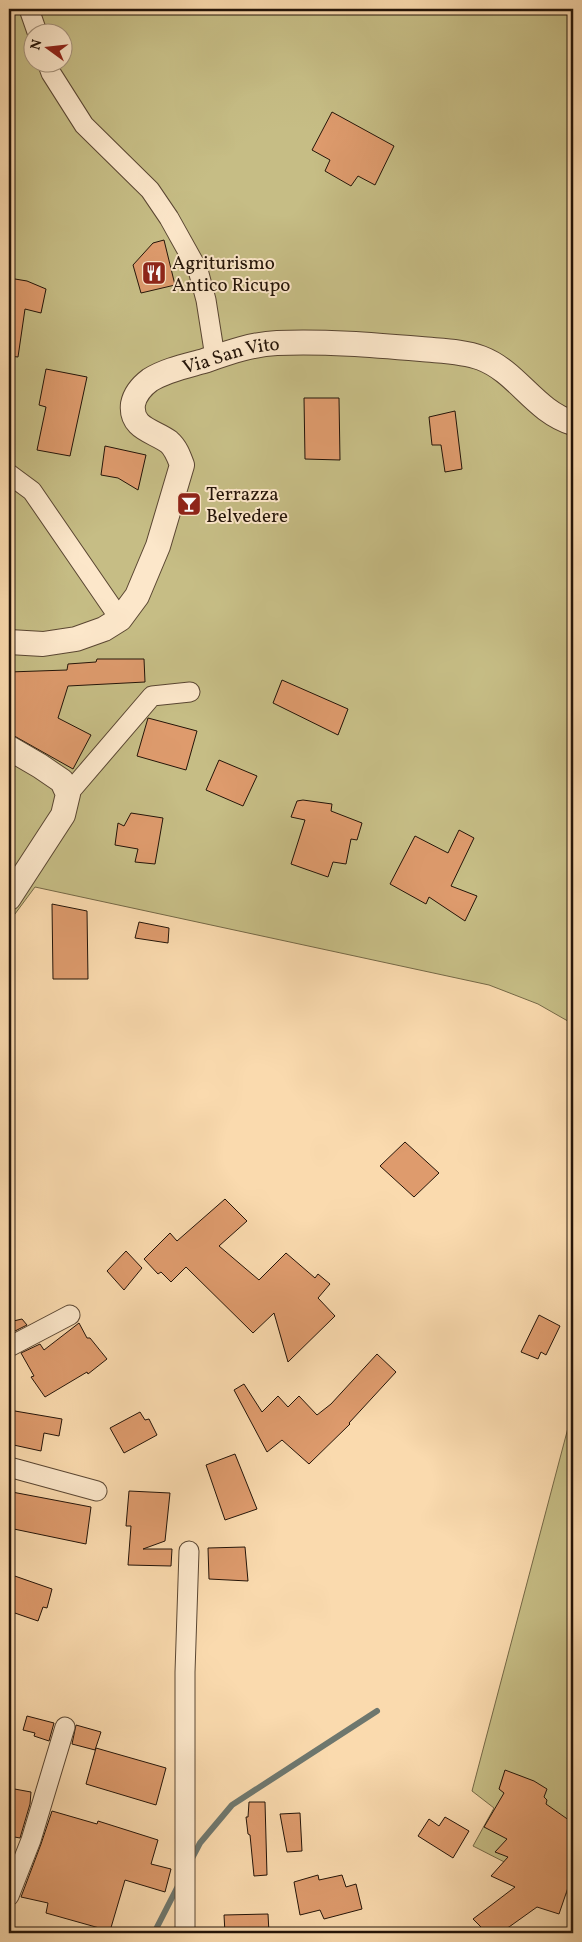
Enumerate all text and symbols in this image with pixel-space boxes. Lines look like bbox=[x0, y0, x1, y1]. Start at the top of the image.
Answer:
north arrow bbox=[22, 22, 72, 72]
text: N bbox=[26, 38, 47, 52]
place label: Agriturismo Antico Ricupo bbox=[172, 251, 290, 299]
restaurant icon: Agriturismo Antico Ricupo bbox=[141, 260, 167, 286]
street label: Via San Vito bbox=[180, 332, 280, 381]
place label: Terrazza Belvedere bbox=[206, 482, 288, 530]
bar icon: Terrazza Belvedere bbox=[176, 491, 202, 517]

